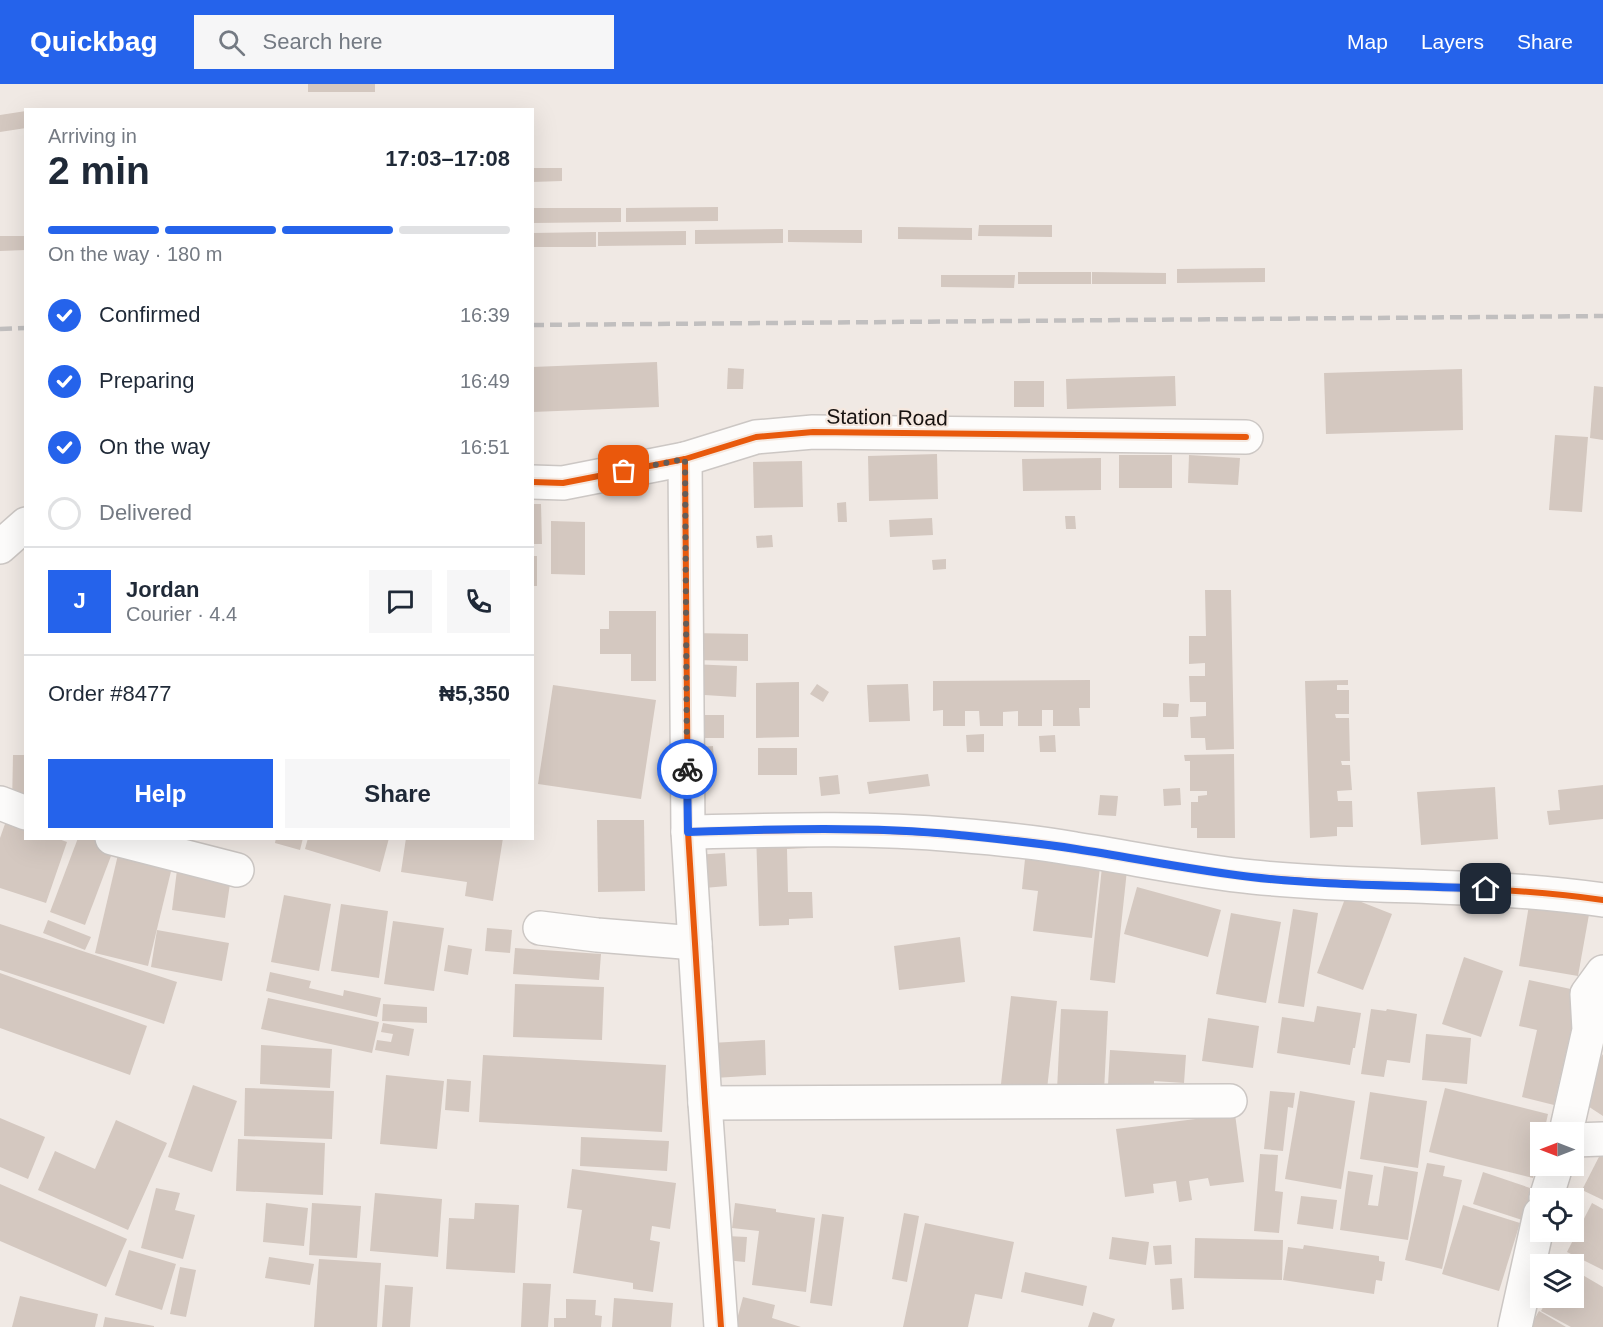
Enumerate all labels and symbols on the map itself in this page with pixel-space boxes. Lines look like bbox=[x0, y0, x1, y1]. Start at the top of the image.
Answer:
street label: Station Road bbox=[826, 404, 948, 430]
pin bbox=[598, 445, 649, 496]
courier bbox=[657, 739, 717, 799]
pin bbox=[1460, 863, 1511, 914]
north arrow bbox=[1530, 1122, 1584, 1176]

